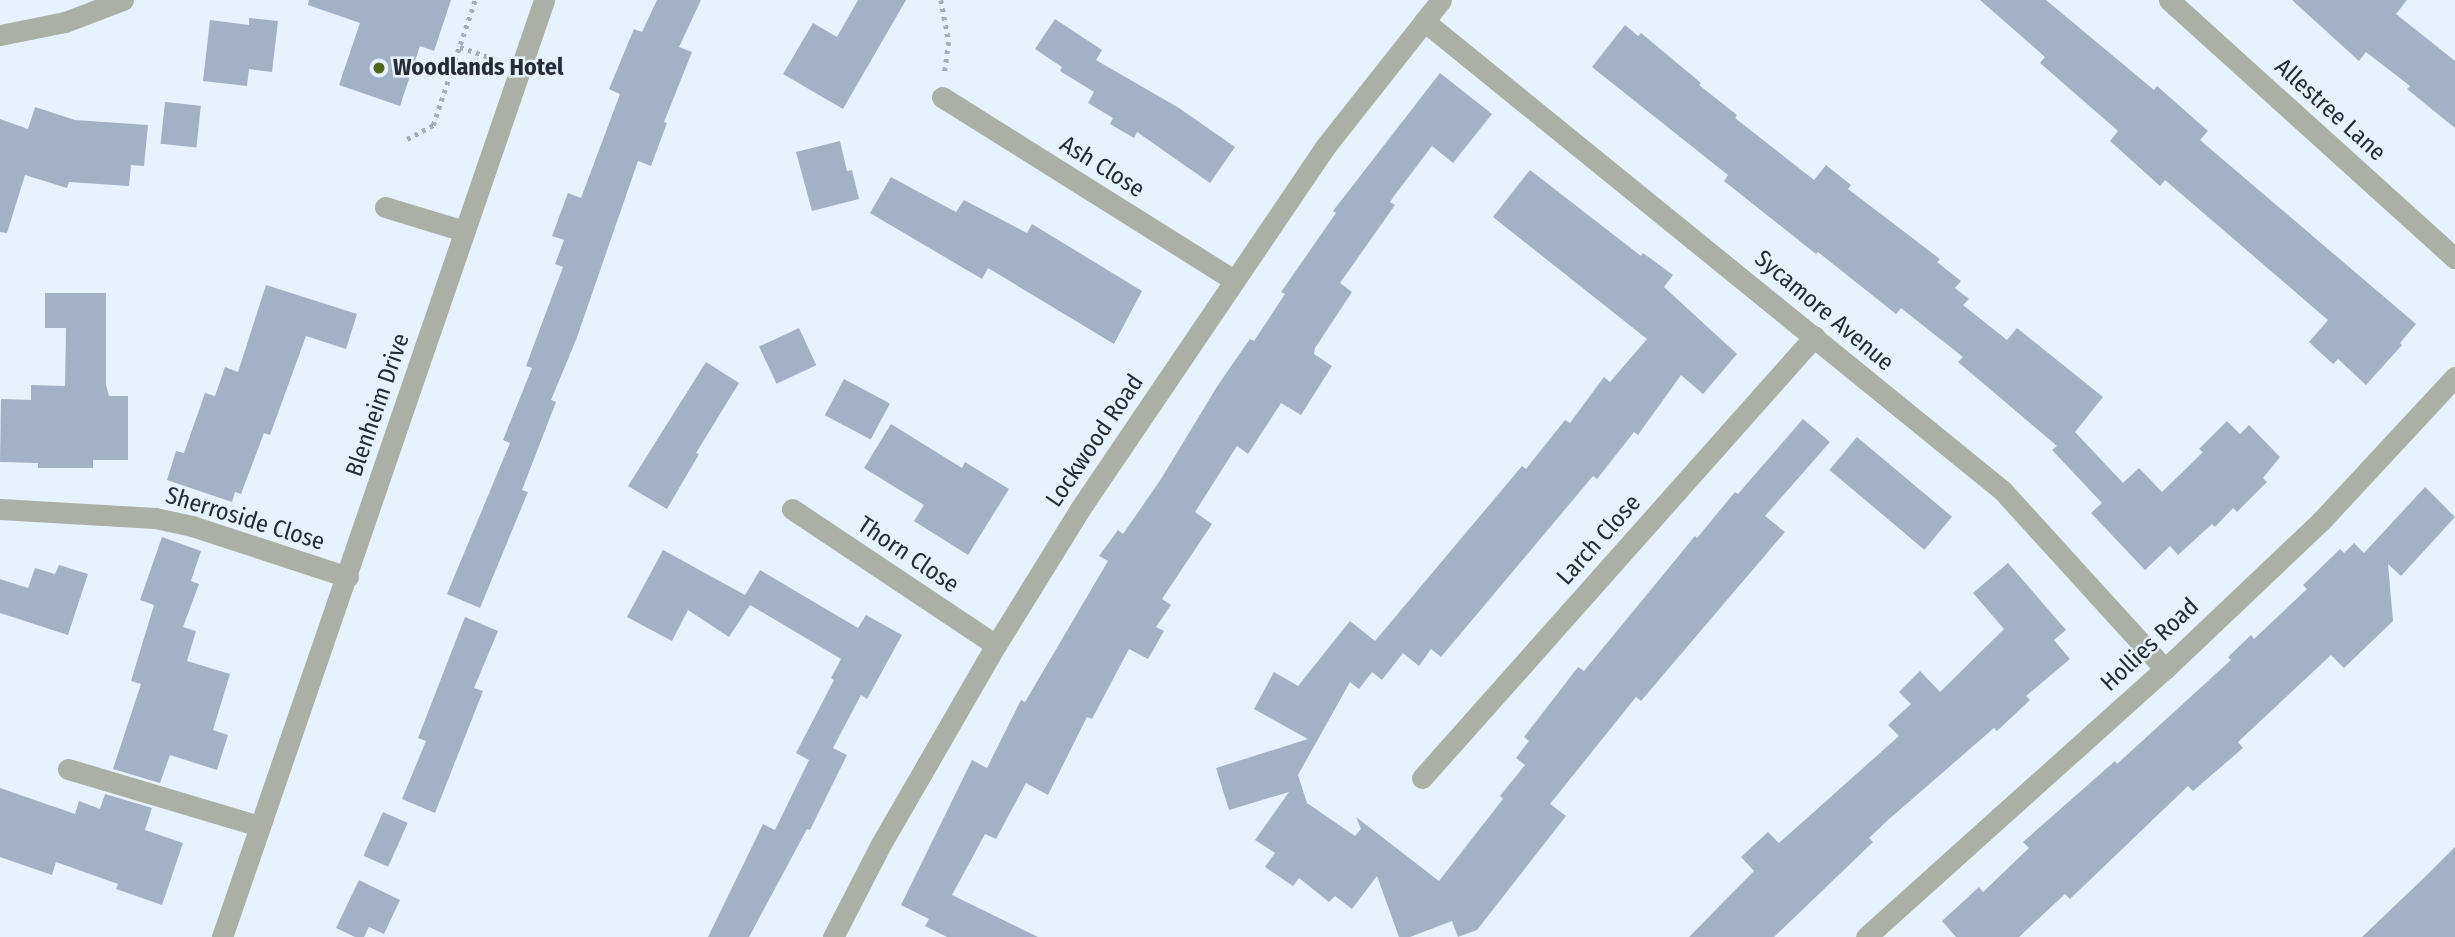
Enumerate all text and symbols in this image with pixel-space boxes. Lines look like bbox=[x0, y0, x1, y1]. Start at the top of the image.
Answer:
street label: Allestree Lane bbox=[2269, 53, 2391, 167]
place label: Woodlands Hotel bbox=[393, 54, 564, 82]
marker: Woodlands Hotel bbox=[371, 60, 387, 76]
street label: Ash Close bbox=[1054, 130, 1150, 204]
street label: Sycamore Avenue bbox=[1749, 245, 1899, 377]
street label: Blenheim Drive bbox=[340, 330, 416, 480]
street label: Lockwood Road bbox=[1040, 369, 1150, 513]
street label: Sherroside Close bbox=[162, 481, 328, 557]
street label: Larch Close bbox=[1551, 489, 1647, 591]
street label: Thorn Close bbox=[852, 511, 964, 599]
street label: Hollies Road bbox=[2095, 592, 2205, 698]

